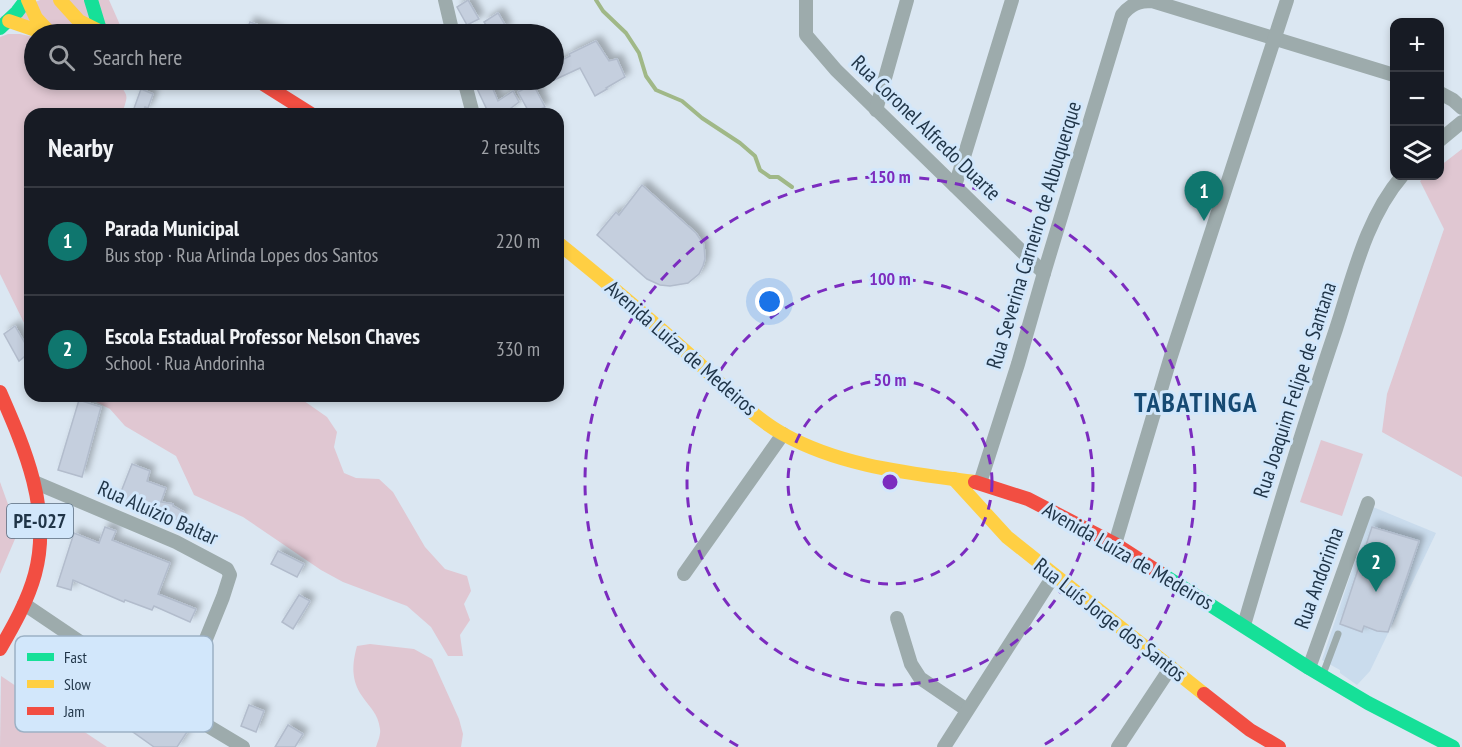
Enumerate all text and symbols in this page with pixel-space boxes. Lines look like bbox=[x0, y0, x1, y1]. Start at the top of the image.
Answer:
map controls bbox=[1390, 18, 1444, 180]
button: + bbox=[1390, 18, 1444, 72]
search box bbox=[24, 24, 564, 90]
icon: search bbox=[45, 41, 78, 74]
text: Search here bbox=[93, 43, 182, 71]
street label: Rua Coronel Alfredo Duarte bbox=[846, 49, 1007, 206]
button: − bbox=[1390, 72, 1444, 126]
street label: Rua Severina Carneiro de Albuquerque bbox=[980, 98, 1087, 372]
button: layers bbox=[1390, 126, 1444, 180]
text: Nearby bbox=[48, 131, 113, 164]
text: 2 results bbox=[481, 134, 540, 160]
text: 150 m bbox=[869, 165, 911, 188]
pin: 1 bbox=[1184, 172, 1224, 221]
text: Parada Municipal bbox=[105, 214, 239, 242]
text: 1 bbox=[63, 228, 72, 254]
text: 220 m bbox=[496, 228, 540, 254]
text: Bus stop · Rua Arlinda Lopes dos Santos bbox=[105, 242, 378, 268]
text: 100 m bbox=[869, 267, 911, 290]
street label: Avenida Luíza de Medeiros bbox=[600, 274, 763, 421]
street label: Rua Joaquim Felipe de Santana bbox=[1247, 279, 1342, 501]
your location bbox=[755, 287, 784, 316]
text: Escola Estadual Professor Nelson Chaves bbox=[105, 322, 420, 350]
text: 2 bbox=[63, 336, 72, 362]
text: 330 m bbox=[496, 336, 540, 362]
text: School · Rua Andorinha bbox=[105, 350, 265, 376]
text: 50 m bbox=[874, 368, 906, 391]
district label: TABATINGA bbox=[1134, 385, 1258, 419]
centre of rings bbox=[880, 472, 900, 492]
street label: Rua Aluízio Baltar bbox=[94, 474, 223, 551]
street label: Avenida Luíza de Medeiros bbox=[1038, 496, 1219, 615]
road number: PE-027 bbox=[7, 504, 73, 538]
street label: Rua Andorinha bbox=[1288, 523, 1349, 632]
pin: 2 bbox=[1356, 542, 1396, 592]
street label: Rua Luís Jorge dos Santos bbox=[1029, 552, 1192, 687]
legend bbox=[15, 636, 213, 732]
text: Fast bbox=[64, 647, 87, 667]
text: Slow bbox=[64, 674, 91, 694]
text: Jam bbox=[63, 701, 85, 721]

